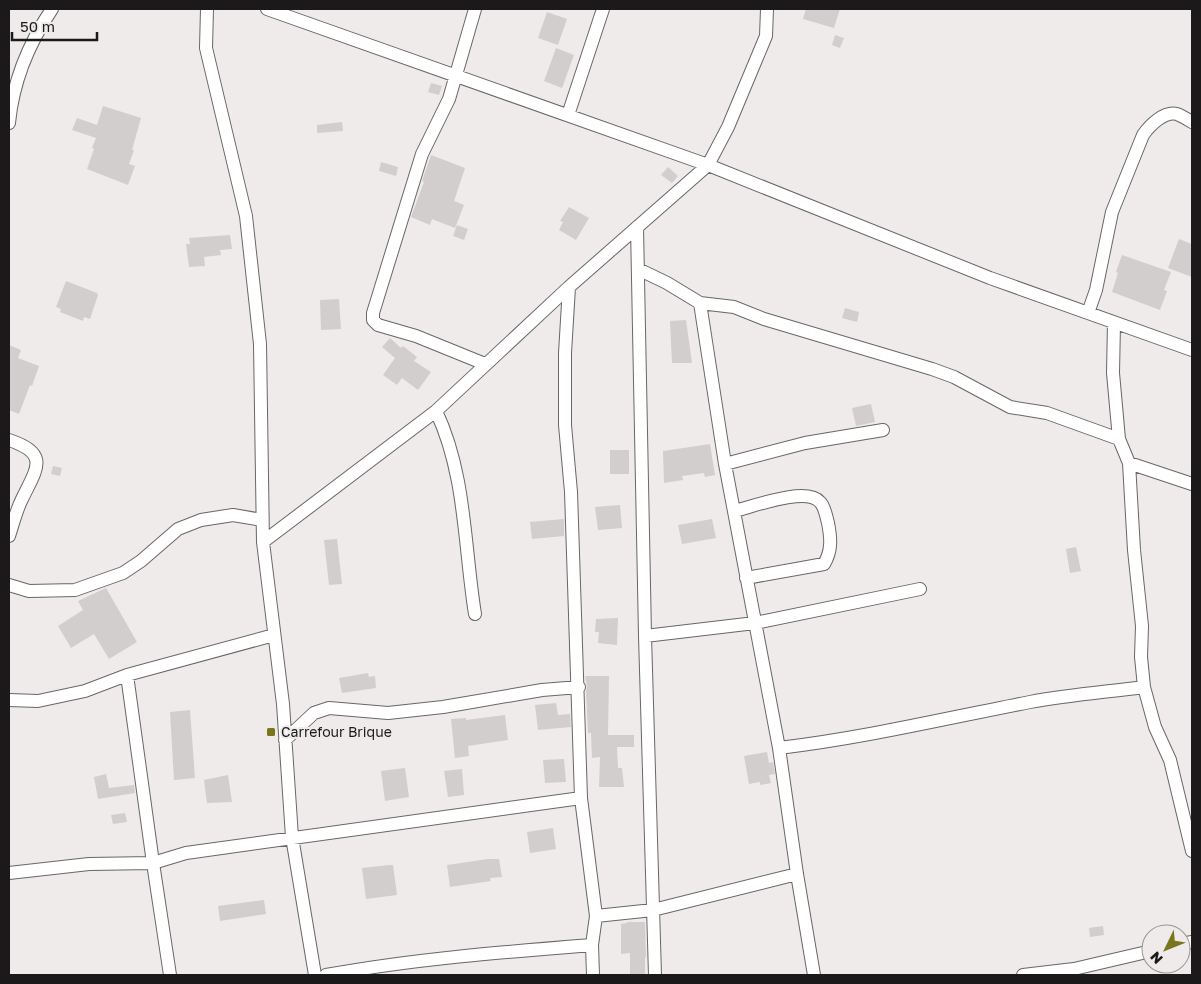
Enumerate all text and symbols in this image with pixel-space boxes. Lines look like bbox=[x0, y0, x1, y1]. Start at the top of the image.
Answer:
scale bar bbox=[12, 10, 98, 42]
text: 50 m bbox=[20, 17, 55, 35]
place label: Carrefour Brique bbox=[281, 723, 392, 740]
marker: Carrefour Brique bbox=[265, 726, 277, 738]
north arrow bbox=[1141, 924, 1191, 974]
text: N bbox=[1146, 949, 1166, 968]

